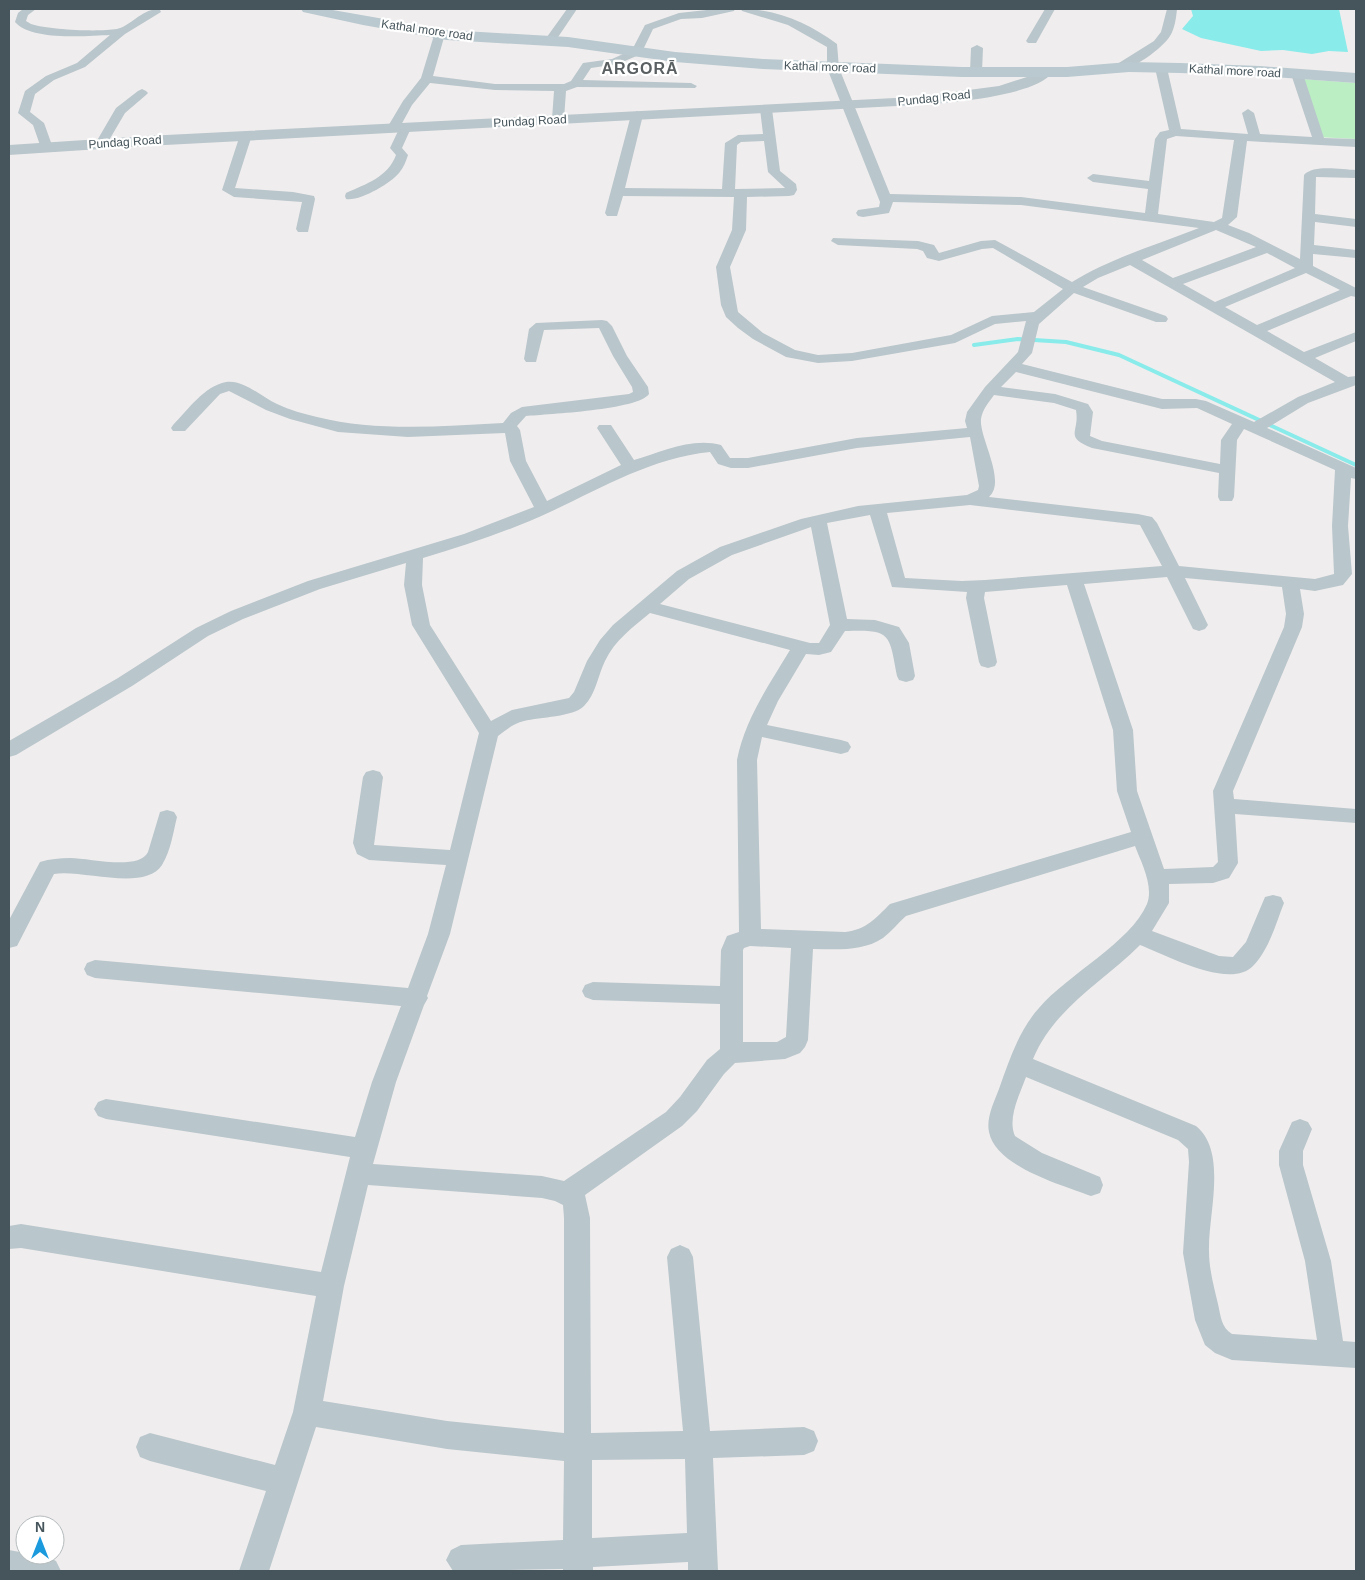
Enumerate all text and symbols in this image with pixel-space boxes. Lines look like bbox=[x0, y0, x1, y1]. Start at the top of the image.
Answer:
street label: Kathal more road bbox=[380, 17, 474, 43]
street label: Kathal more road bbox=[784, 58, 876, 76]
district label: ARGORĀ bbox=[601, 59, 679, 77]
street label: Kathal more road bbox=[1189, 62, 1281, 80]
street label: Pundag Road bbox=[897, 87, 971, 109]
street label: Pundag Road bbox=[493, 112, 567, 130]
street label: Pundag Road bbox=[88, 132, 162, 152]
north arrow bbox=[15, 1515, 65, 1565]
text: N bbox=[35, 1519, 45, 1535]

